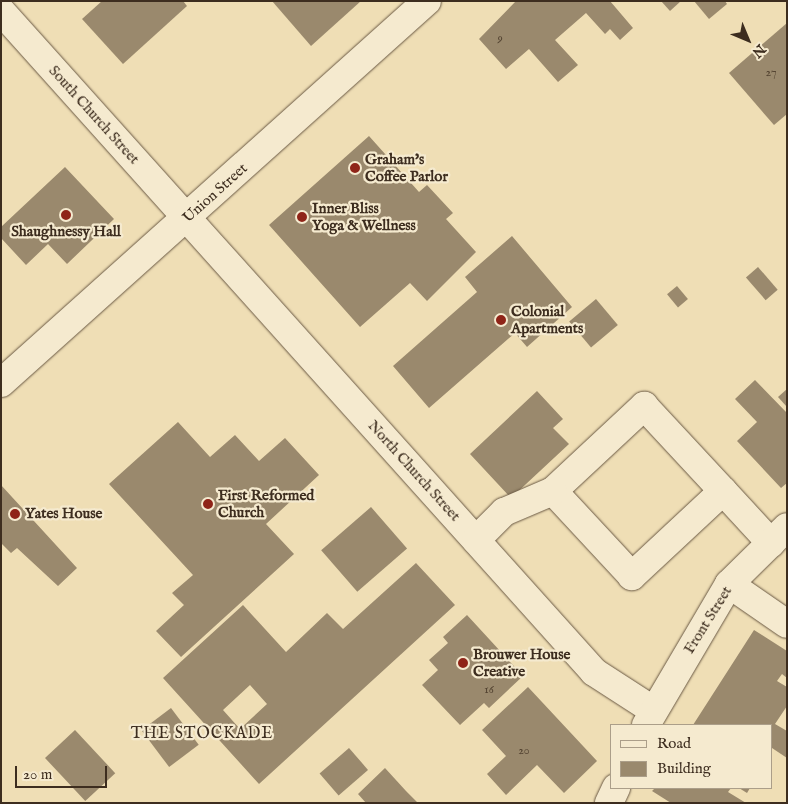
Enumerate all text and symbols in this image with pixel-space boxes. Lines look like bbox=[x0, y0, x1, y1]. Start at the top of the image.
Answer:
north arrow bbox=[723, 15, 773, 65]
house number: 9 bbox=[497, 32, 503, 46]
text: N bbox=[748, 40, 769, 61]
street label: South Church Street bbox=[45, 62, 143, 168]
house number: 27 bbox=[765, 66, 777, 80]
place label: Graham's Coffee Parlor bbox=[365, 150, 448, 185]
street label: Union Street bbox=[179, 159, 251, 227]
marker: Graham's Coffee Parlor bbox=[349, 162, 361, 174]
place label: Inner Bliss Yoga & Wellness bbox=[312, 199, 416, 234]
marker: Shaughnessy Hall bbox=[60, 209, 72, 221]
marker: Inner Bliss Yoga & Wellness bbox=[296, 211, 308, 223]
place label: Shaughnessy Hall bbox=[11, 223, 121, 241]
place label: Colonial Apartments bbox=[511, 302, 583, 337]
marker: Colonial Apartments bbox=[495, 314, 507, 326]
street label: North Church Street bbox=[364, 417, 464, 525]
place label: First Reformed Church bbox=[218, 486, 314, 521]
marker: First Reformed Church bbox=[202, 498, 214, 510]
place label: Yates House bbox=[25, 505, 102, 523]
marker: Yates House bbox=[9, 508, 21, 520]
street label: Front Street bbox=[680, 583, 736, 657]
place label: Brouwer House Creative bbox=[473, 645, 570, 680]
marker: Brouwer House Creative bbox=[457, 657, 469, 669]
house number: 16 bbox=[484, 683, 494, 697]
district label: THE STOCKADE bbox=[129, 724, 275, 744]
legend bbox=[610, 724, 773, 789]
text: Road bbox=[657, 734, 691, 753]
house number: 20 bbox=[518, 744, 530, 758]
scale bar bbox=[18, 756, 110, 788]
text: Building bbox=[657, 759, 711, 778]
text: 20 m bbox=[23, 765, 52, 784]

